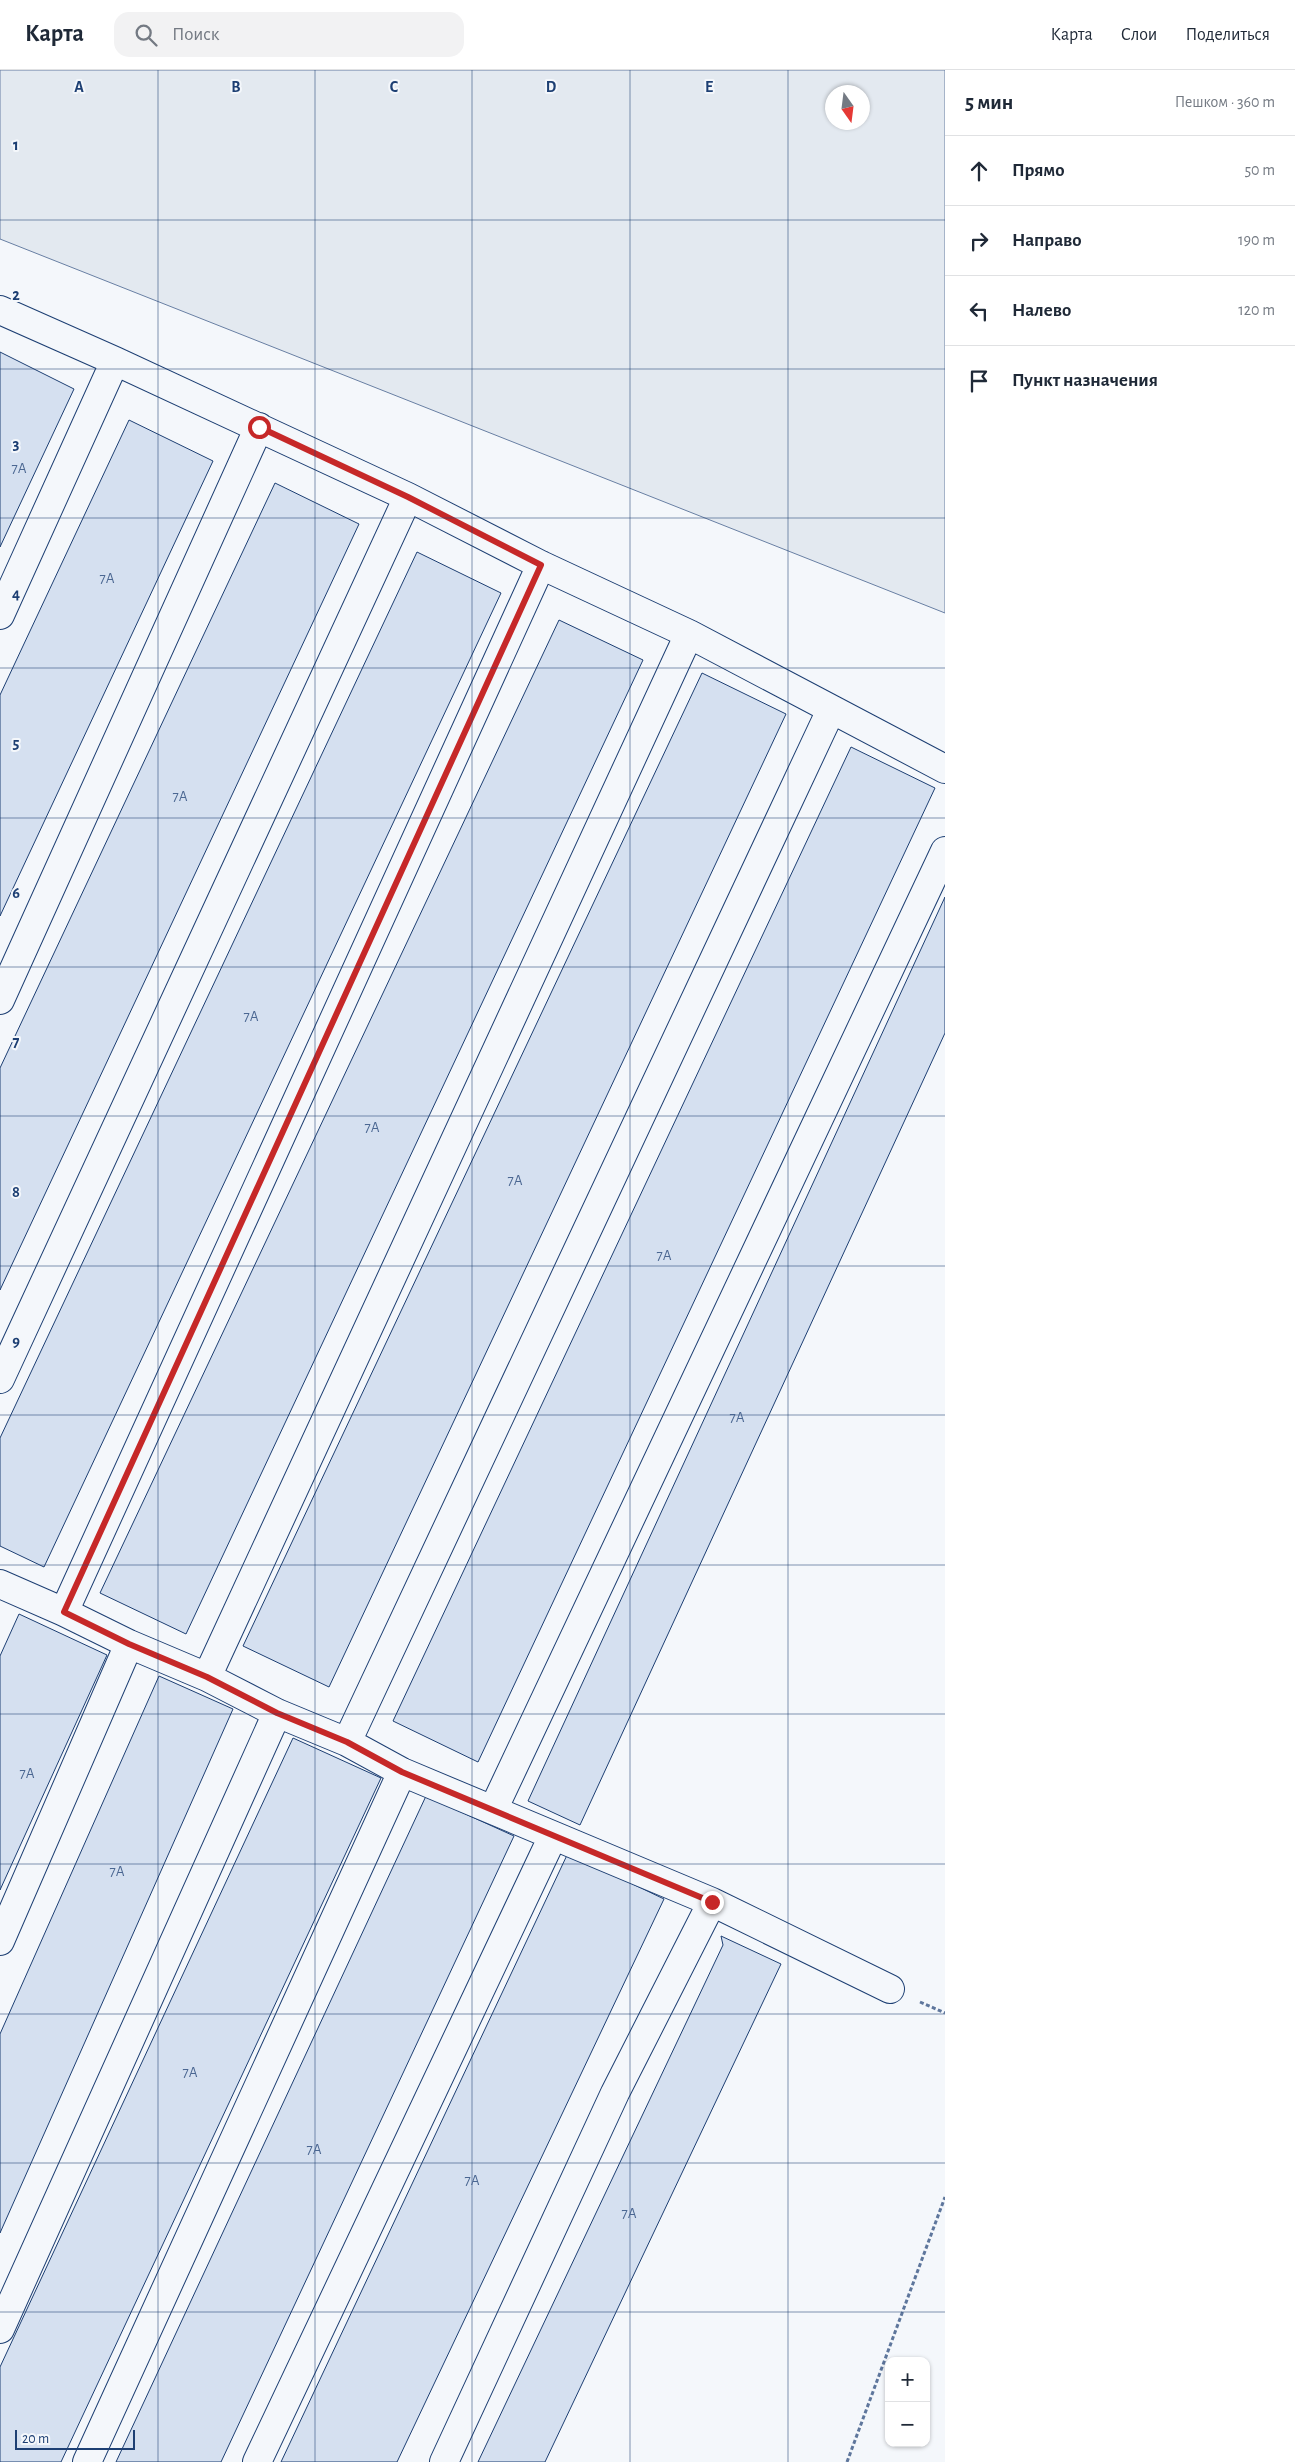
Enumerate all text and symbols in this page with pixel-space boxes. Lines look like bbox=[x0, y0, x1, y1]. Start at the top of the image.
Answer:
search box bbox=[114, 12, 464, 57]
icon: search bbox=[132, 21, 160, 49]
text: Карта bbox=[25, 22, 84, 46]
text: Поиск bbox=[172, 25, 219, 44]
text: Карта bbox=[1051, 26, 1093, 44]
text: Слои bbox=[1121, 26, 1157, 44]
text: Поделиться bbox=[1185, 26, 1270, 44]
text: A bbox=[74, 79, 84, 95]
text: B bbox=[231, 79, 241, 95]
text: C bbox=[390, 79, 399, 95]
text: D bbox=[546, 79, 557, 95]
text: E bbox=[705, 79, 713, 95]
north arrow bbox=[825, 85, 870, 130]
text: 5 мин bbox=[965, 92, 1013, 113]
text: Пешком · 360 m bbox=[1175, 94, 1275, 110]
text: 1 bbox=[13, 137, 19, 153]
icon: ahead bbox=[965, 157, 993, 185]
text: Прямо bbox=[1012, 161, 1065, 180]
text: 50 m bbox=[1244, 162, 1275, 178]
icon: right bbox=[965, 227, 993, 255]
text: Направо bbox=[1012, 231, 1082, 250]
text: 190 m bbox=[1238, 232, 1275, 248]
text: 2 bbox=[12, 287, 20, 303]
icon: left bbox=[965, 297, 993, 325]
text: Налево bbox=[1012, 301, 1071, 320]
text: 120 m bbox=[1238, 302, 1275, 318]
icon: arrive bbox=[965, 367, 993, 395]
text: Пункт назначения bbox=[1012, 371, 1158, 390]
route start bbox=[248, 416, 271, 439]
text: 3 bbox=[13, 436, 20, 452]
house number: 7А bbox=[11, 461, 27, 476]
house number: 7А bbox=[99, 571, 115, 586]
text: 4 bbox=[12, 586, 20, 602]
text: 5 bbox=[13, 735, 20, 751]
house number: 7А bbox=[172, 789, 188, 804]
text: 6 bbox=[12, 885, 20, 901]
house number: 7А bbox=[243, 1009, 259, 1024]
text: 7 bbox=[13, 1034, 20, 1050]
house number: 7А bbox=[364, 1120, 380, 1135]
house number: 7А bbox=[507, 1173, 523, 1188]
text: 8 bbox=[12, 1184, 20, 1200]
house number: 7А bbox=[656, 1248, 672, 1263]
text: 9 bbox=[12, 1333, 20, 1349]
house number: 7А bbox=[729, 1410, 745, 1425]
house number: 7А bbox=[19, 1766, 35, 1781]
house number: 7А bbox=[109, 1864, 125, 1879]
route end bbox=[701, 1891, 724, 1914]
house number: 7А bbox=[182, 2065, 198, 2080]
house number: 7А bbox=[306, 2142, 322, 2157]
house number: 7А bbox=[464, 2173, 480, 2188]
house number: 7А bbox=[621, 2206, 637, 2221]
map controls bbox=[885, 2357, 930, 2447]
button: + bbox=[885, 2357, 930, 2402]
button: − bbox=[885, 2402, 930, 2447]
scale bar bbox=[15, 2427, 135, 2450]
text: 20 m bbox=[22, 2432, 49, 2446]

